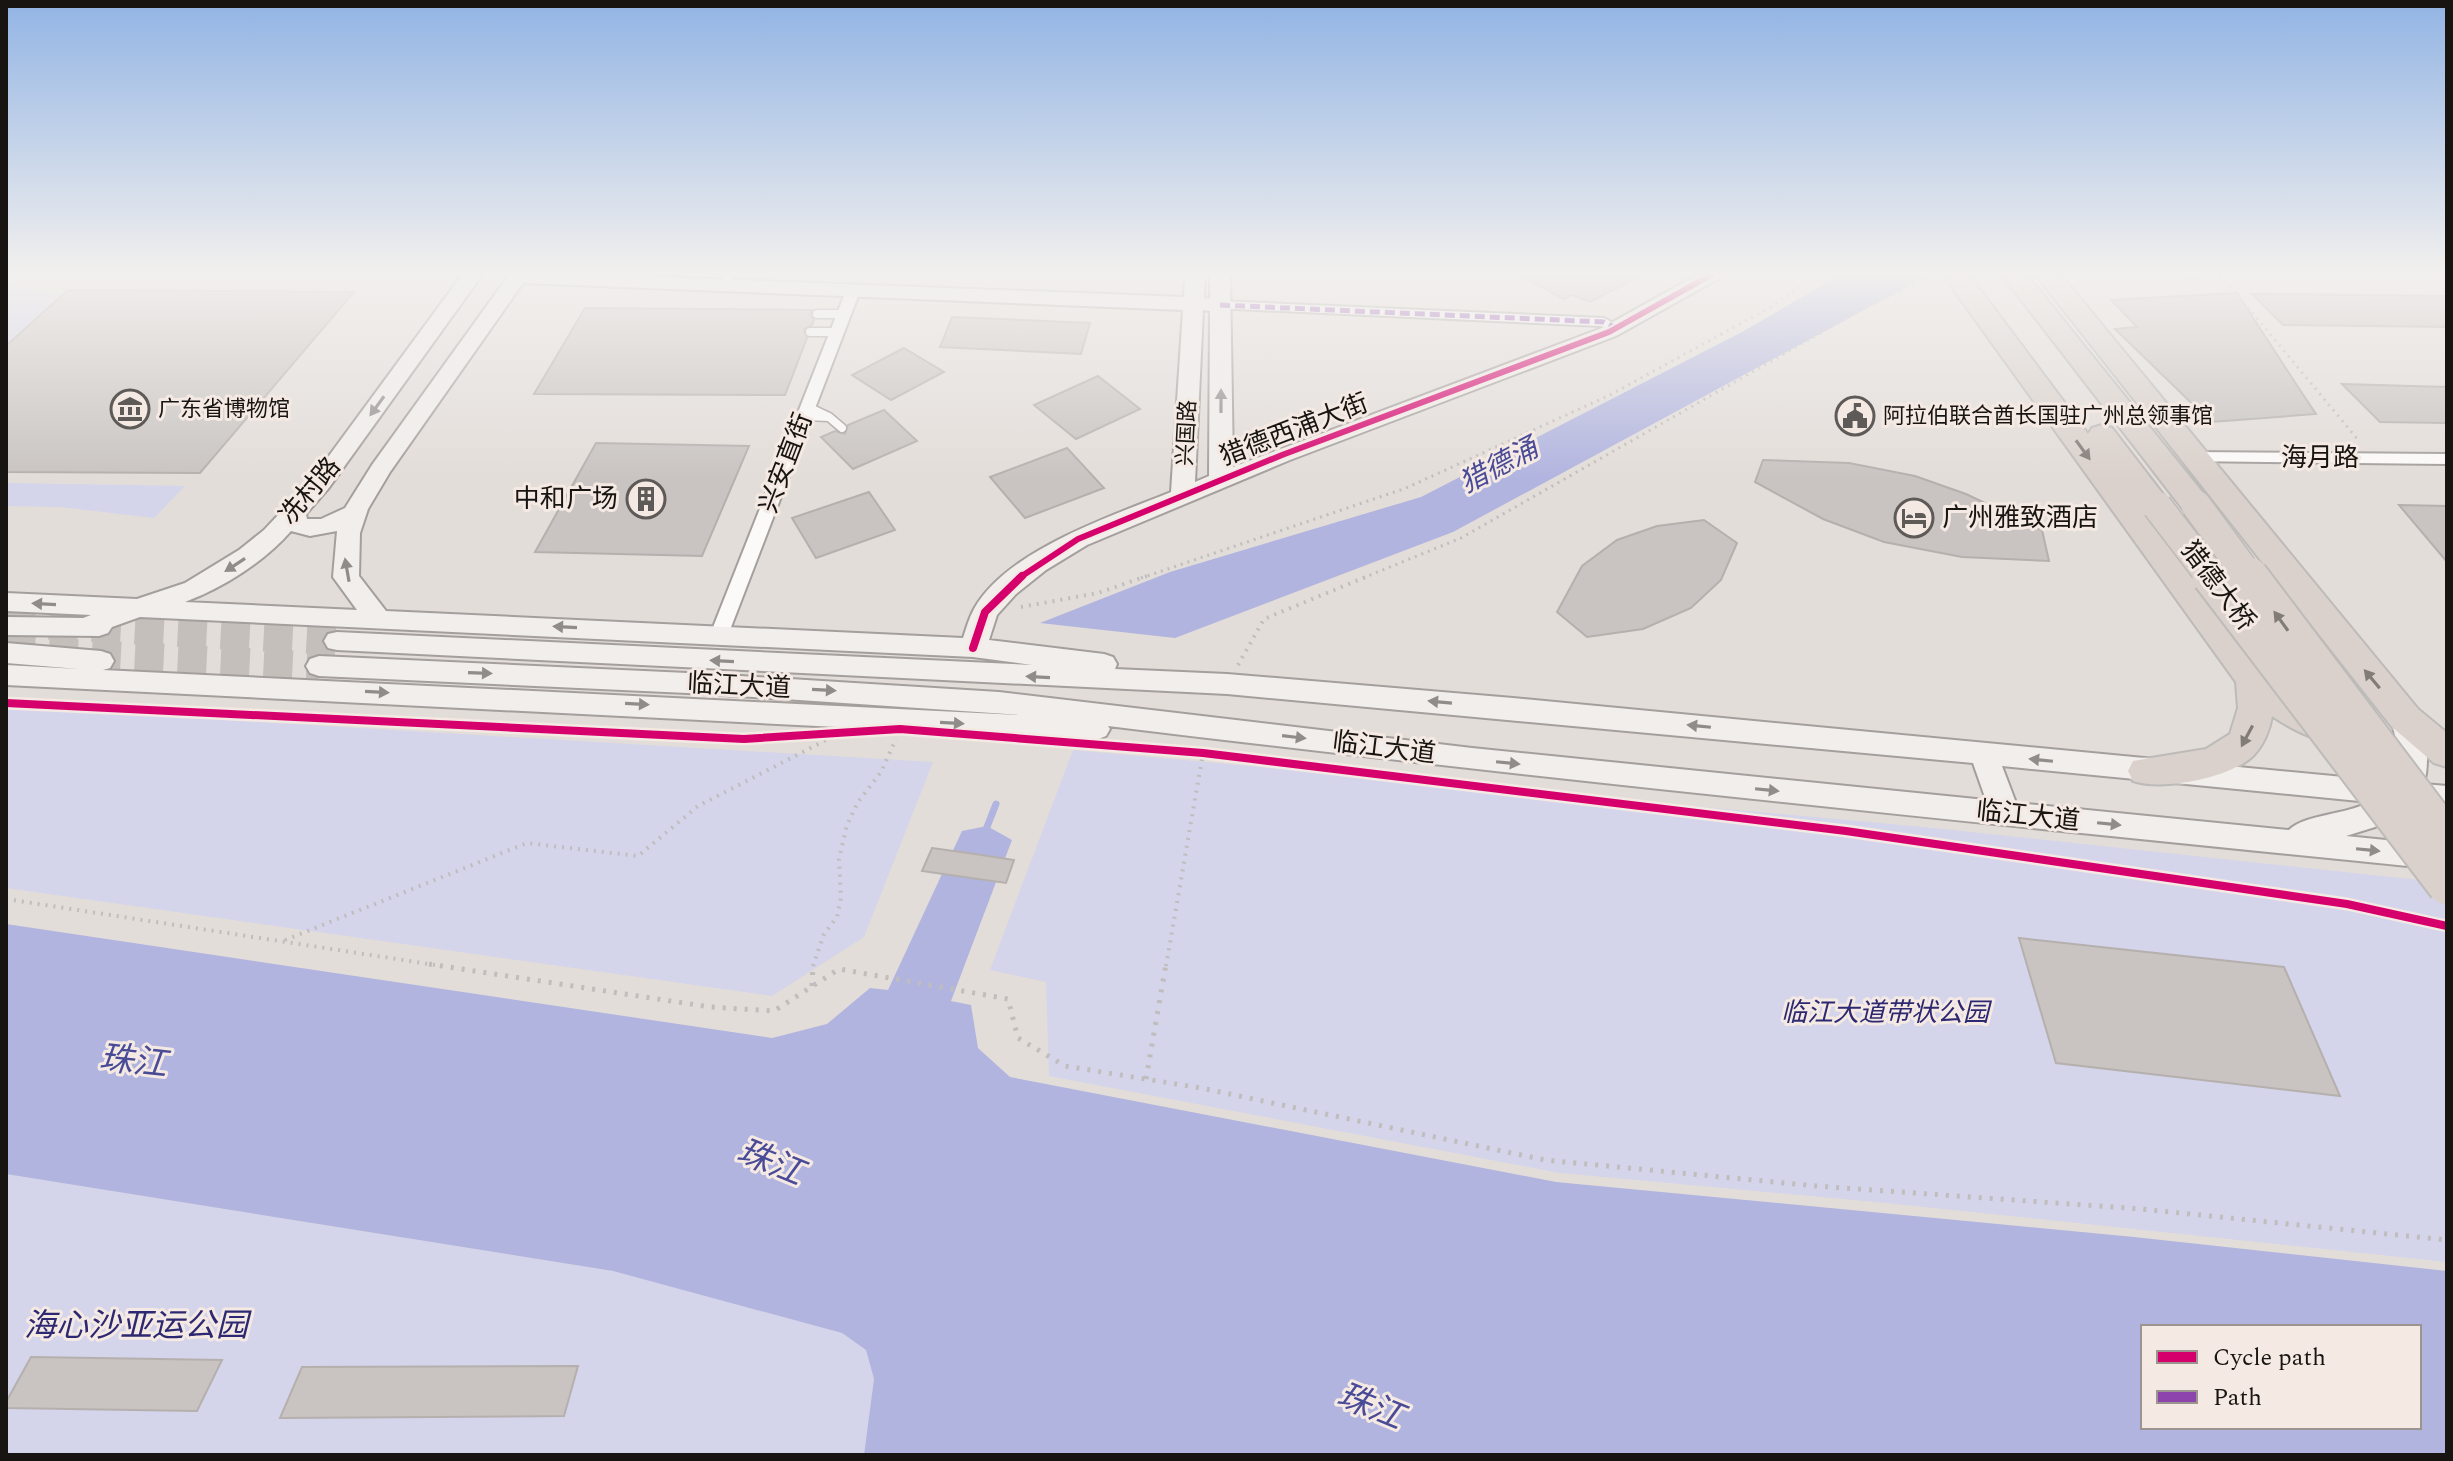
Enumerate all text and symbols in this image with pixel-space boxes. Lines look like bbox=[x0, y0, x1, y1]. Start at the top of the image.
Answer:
street label: 猎德西浦大街 bbox=[1214, 383, 1374, 477]
museum icon: 广东省博物馆 bbox=[109, 388, 151, 430]
one-way arrow bbox=[1215, 388, 1227, 413]
place label: 广东省博物馆 bbox=[158, 393, 290, 426]
one-way arrow bbox=[370, 395, 385, 416]
public building icon: 阿拉伯联合酋长国驻广州总领事馆 bbox=[1834, 395, 1876, 437]
street label: 兴国路 bbox=[1169, 399, 1205, 467]
place label: 阿拉伯联合酋长国驻广州总领事馆 bbox=[1883, 400, 2213, 433]
street label: 兴安直街 bbox=[749, 407, 823, 519]
water label: 猎德涌 bbox=[1452, 426, 1549, 505]
street label: 海月路 bbox=[2281, 438, 2359, 478]
one-way arrow bbox=[2075, 440, 2091, 460]
street label: 冼村路 bbox=[270, 448, 350, 534]
building icon: 中和广场 bbox=[625, 478, 667, 520]
place label: 中和广场 bbox=[514, 479, 618, 519]
hotel icon: 广州雅致酒店 bbox=[1893, 497, 1935, 539]
place label: 广州雅致酒店 bbox=[1942, 498, 2098, 538]
street label: 猎德大桥 bbox=[2171, 532, 2265, 640]
one-way arrow bbox=[224, 557, 246, 571]
one-way arrow bbox=[341, 557, 353, 582]
one-way arrow bbox=[31, 597, 56, 610]
one-way arrow bbox=[2273, 610, 2289, 631]
one-way arrow bbox=[552, 621, 577, 634]
one-way arrow bbox=[709, 654, 734, 667]
street label: 临江大道 bbox=[686, 663, 792, 709]
one-way arrow bbox=[468, 667, 493, 680]
one-way arrow bbox=[2364, 669, 2381, 689]
one-way arrow bbox=[1025, 670, 1050, 683]
one-way arrow bbox=[812, 684, 837, 697]
one-way arrow bbox=[365, 686, 390, 699]
one-way arrow bbox=[1427, 695, 1452, 708]
one-way arrow bbox=[625, 698, 650, 711]
one-way arrow bbox=[940, 716, 966, 729]
one-way arrow bbox=[1686, 720, 1711, 733]
street label: 临江大道 bbox=[1330, 722, 1438, 774]
one-way arrow bbox=[2240, 724, 2254, 747]
one-way arrow bbox=[1282, 731, 1307, 744]
one-way arrow bbox=[2028, 754, 2053, 767]
one-way arrow bbox=[1496, 756, 1521, 769]
one-way arrow bbox=[1755, 783, 1780, 796]
street label: 临江大道 bbox=[1974, 791, 2082, 841]
one-way arrow bbox=[2097, 818, 2122, 831]
one-way arrow bbox=[2355, 844, 2380, 857]
park label: 临江大道带状公园 bbox=[1781, 993, 1993, 1033]
water label: 珠江 bbox=[96, 1033, 174, 1092]
water label: 珠江 bbox=[729, 1126, 815, 1201]
park label: 海心沙亚运公园 bbox=[24, 1302, 252, 1351]
legend bbox=[2141, 1325, 2421, 1429]
text: Cycle path bbox=[2213, 1340, 2326, 1376]
water label: 珠江 bbox=[1329, 1370, 1415, 1445]
text: Path bbox=[2213, 1380, 2262, 1416]

